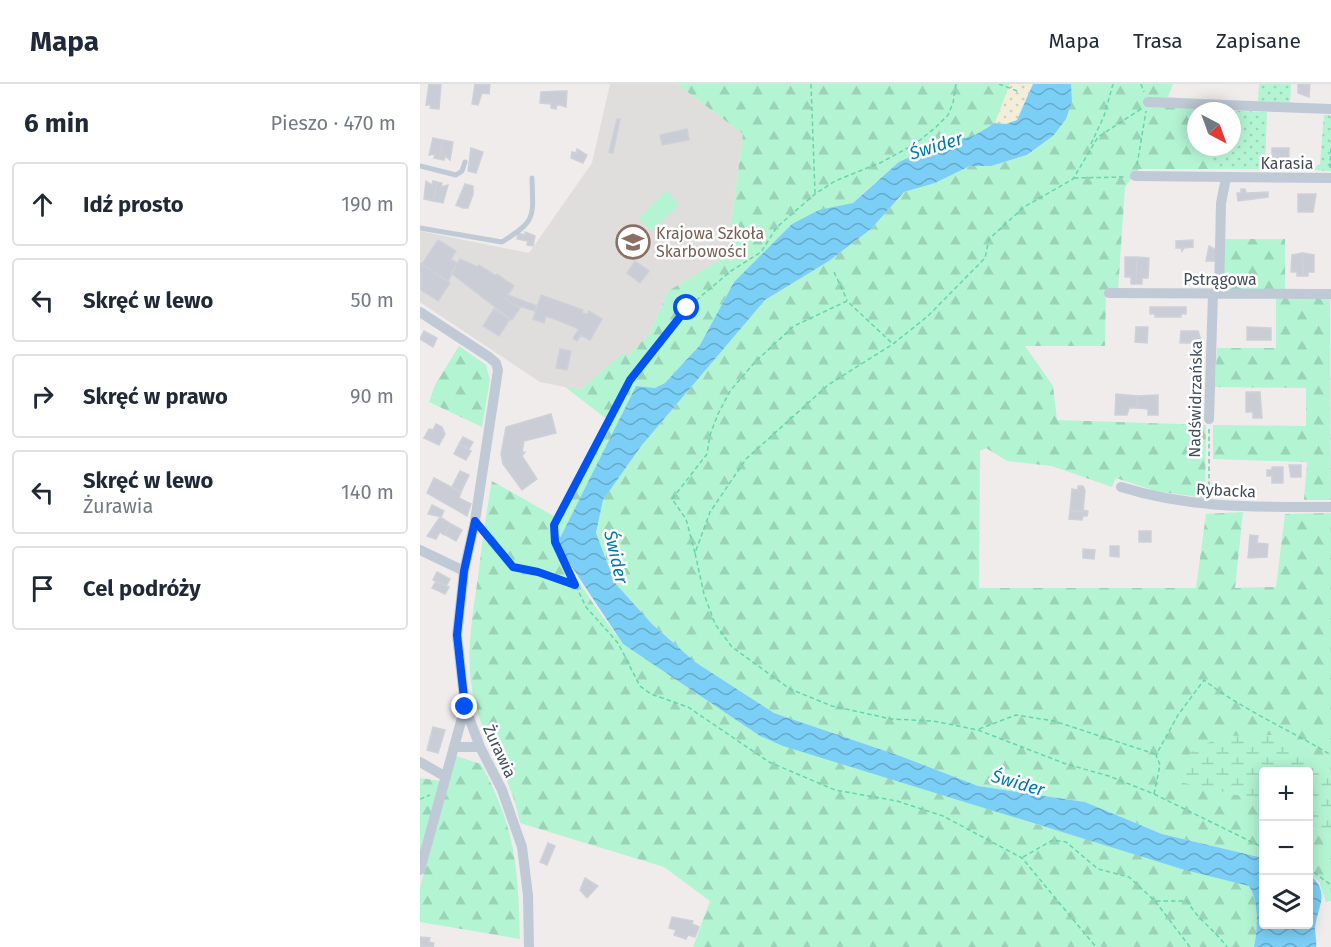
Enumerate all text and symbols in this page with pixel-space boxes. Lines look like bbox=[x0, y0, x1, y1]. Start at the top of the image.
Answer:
text: Mapa bbox=[30, 25, 99, 58]
text: Mapa bbox=[1048, 28, 1100, 54]
text: Trasa bbox=[1133, 28, 1183, 54]
text: Zapisane bbox=[1216, 28, 1301, 54]
north arrow bbox=[1187, 102, 1241, 156]
text: 6 min bbox=[24, 108, 89, 139]
text: Pieszo · 470 m bbox=[270, 111, 396, 135]
water label: Świder bbox=[906, 126, 966, 165]
street label: Karasia bbox=[1261, 154, 1313, 173]
icon: ahead bbox=[26, 188, 59, 221]
text: Idź prosto bbox=[83, 191, 184, 218]
text: 190 m bbox=[341, 192, 394, 216]
school or university icon: Krajowa Szkoła Skarbowości bbox=[615, 224, 651, 260]
place label: Krajowa Szkoła Skarbowości bbox=[656, 224, 764, 261]
street label: Pstrągowa bbox=[1183, 270, 1257, 290]
icon: left bbox=[26, 284, 59, 317]
text: Skręć w lewo bbox=[83, 287, 213, 314]
text: 50 m bbox=[350, 288, 394, 312]
route start bbox=[673, 294, 699, 320]
street label: Nadświdrzańska bbox=[1185, 340, 1206, 458]
icon: right bbox=[26, 380, 59, 413]
text: Skręć w prawo bbox=[83, 383, 228, 410]
text: 90 m bbox=[350, 384, 394, 408]
text: Skręć w lewo bbox=[83, 467, 213, 494]
icon: left bbox=[26, 476, 59, 509]
street label: Rybacka bbox=[1196, 479, 1256, 502]
text: 140 m bbox=[341, 480, 394, 504]
text: Żurawia bbox=[83, 494, 153, 518]
water label: Świder bbox=[599, 527, 634, 587]
icon: arrive bbox=[26, 572, 59, 605]
text: Cel podróży bbox=[83, 575, 201, 602]
route end bbox=[451, 693, 477, 719]
street label: Żurawia bbox=[479, 721, 521, 781]
water label: Świder bbox=[988, 764, 1048, 801]
map controls bbox=[1259, 767, 1313, 929]
button: + bbox=[1259, 767, 1313, 821]
button: − bbox=[1259, 821, 1313, 875]
button: layers bbox=[1259, 875, 1313, 929]

